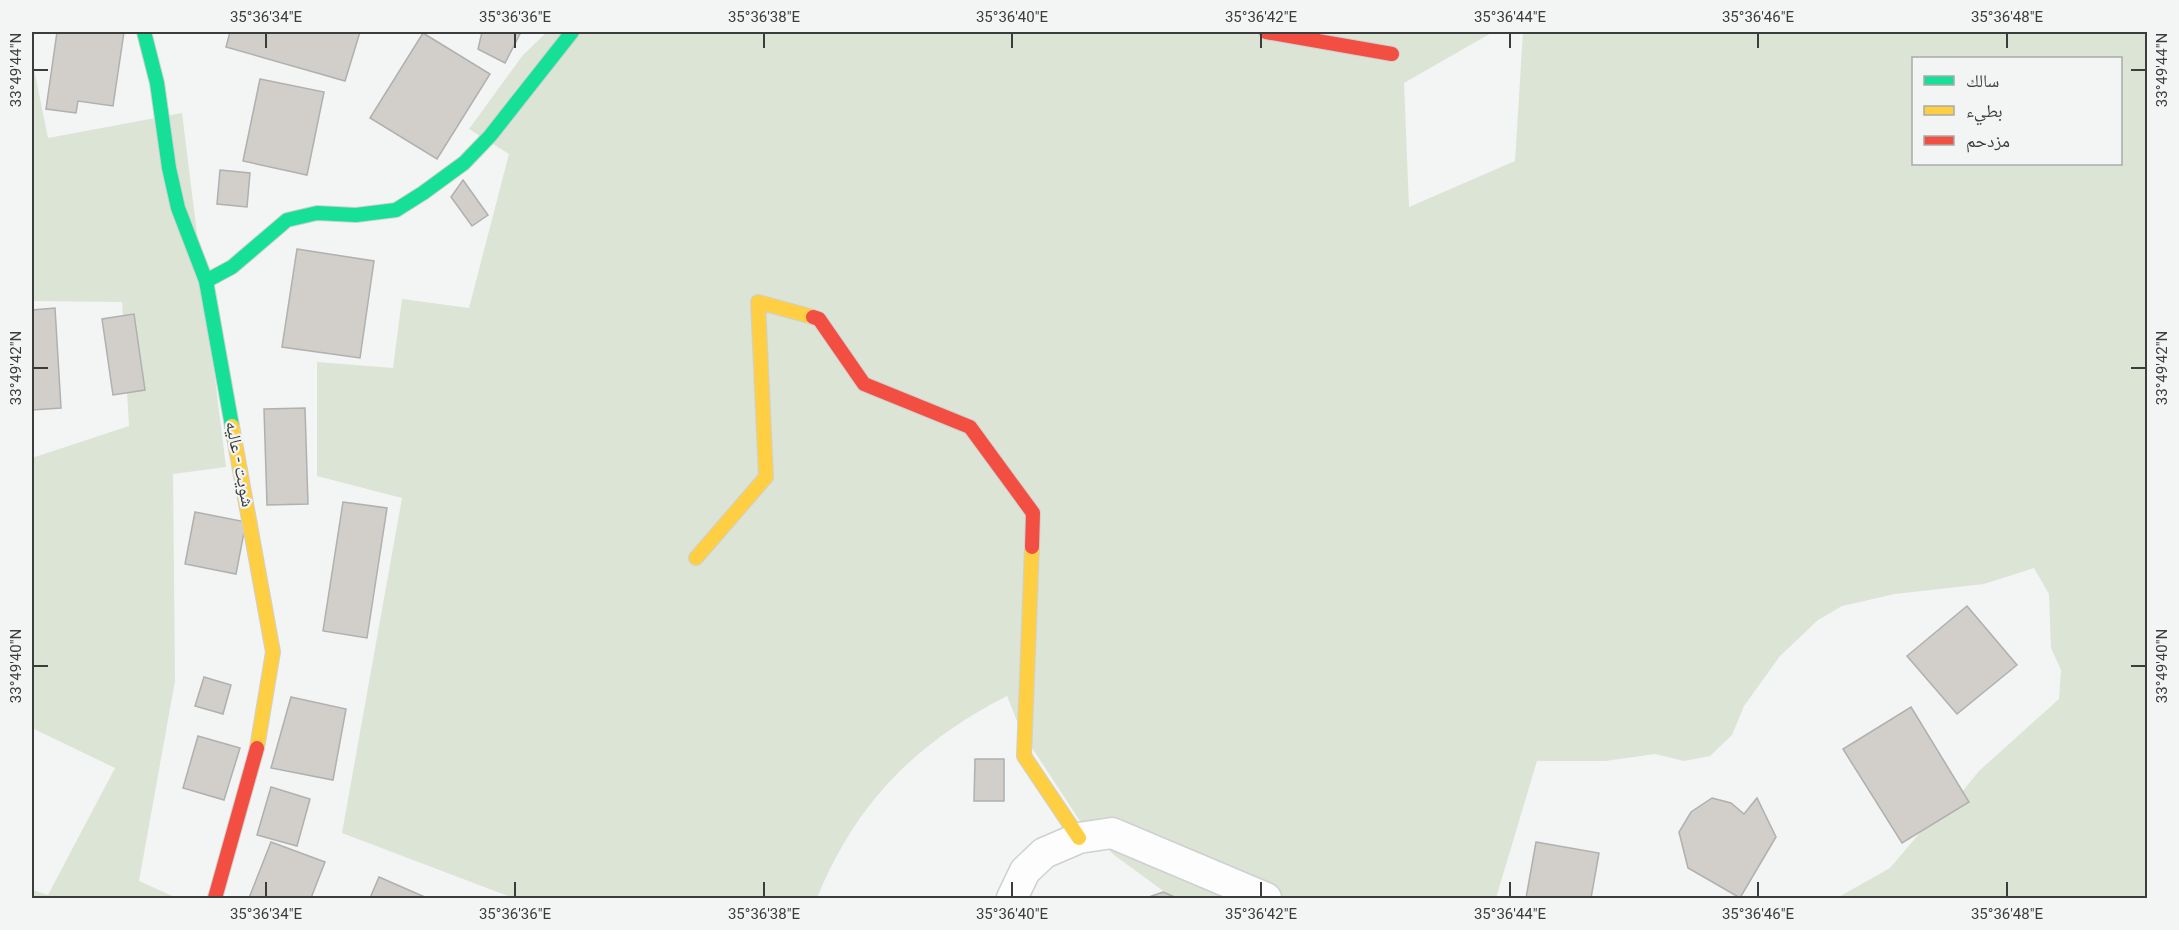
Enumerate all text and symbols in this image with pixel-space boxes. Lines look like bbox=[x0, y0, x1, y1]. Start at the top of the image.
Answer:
text: 35°36'34"E bbox=[230, 8, 303, 26]
text: 35°36'36"E bbox=[479, 8, 552, 26]
text: 35°36'38"E bbox=[728, 8, 801, 26]
text: 35°36'40"E bbox=[976, 8, 1049, 26]
text: 35°36'42"E bbox=[1225, 8, 1298, 26]
text: 35°36'44"E bbox=[1474, 8, 1547, 26]
text: 35°36'46"E bbox=[1722, 8, 1795, 26]
text: 35°36'48"E bbox=[1971, 8, 2044, 26]
text: 33°49'44"N bbox=[7, 33, 25, 107]
text: 33°49'44"N bbox=[2153, 33, 2171, 107]
legend bbox=[1912, 57, 2122, 165]
text: سالك bbox=[1966, 70, 1999, 91]
text: بطيء bbox=[1966, 100, 2003, 126]
text: مزدحم bbox=[1966, 130, 2010, 153]
text: 33°49'42"N bbox=[7, 331, 25, 405]
text: 33°49'42"N bbox=[2153, 331, 2171, 405]
street label: شويت - عاليه bbox=[222, 419, 259, 509]
text: 33°49'40"N bbox=[7, 629, 25, 703]
text: 33°49'40"N bbox=[2153, 629, 2171, 703]
text: 35°36'34"E bbox=[230, 905, 303, 923]
text: 35°36'36"E bbox=[479, 905, 552, 923]
text: 35°36'38"E bbox=[728, 905, 801, 923]
text: 35°36'40"E bbox=[976, 905, 1049, 923]
text: 35°36'42"E bbox=[1225, 905, 1298, 923]
text: 35°36'44"E bbox=[1474, 905, 1547, 923]
text: 35°36'46"E bbox=[1722, 905, 1795, 923]
text: 35°36'48"E bbox=[1971, 905, 2044, 923]

